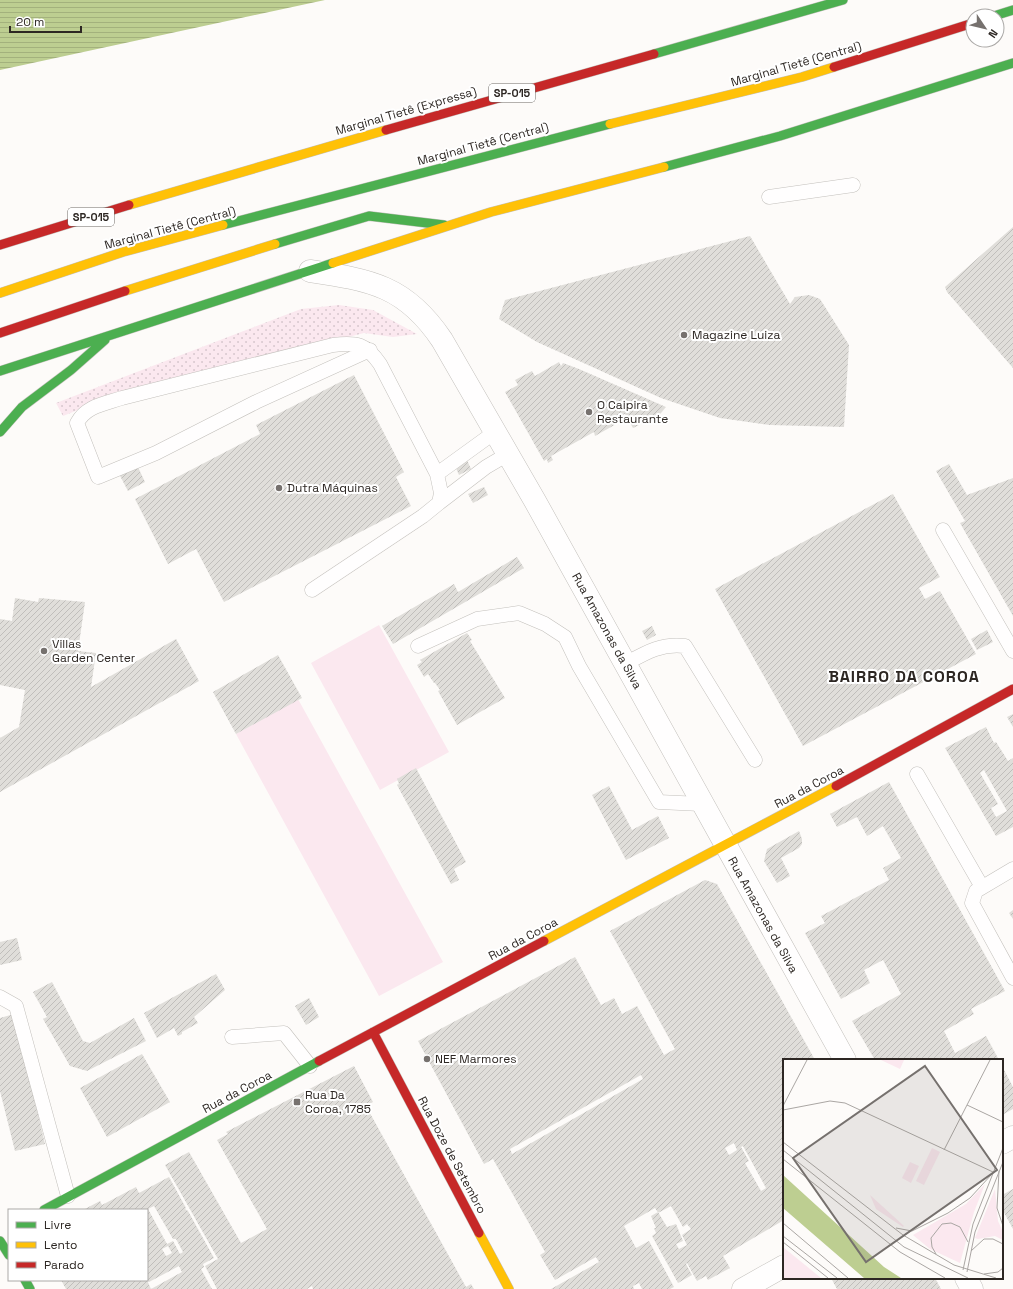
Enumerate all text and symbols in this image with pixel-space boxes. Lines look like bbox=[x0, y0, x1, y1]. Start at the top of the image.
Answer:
scale bar bbox=[10, 8, 81, 34]
north arrow bbox=[965, 8, 1005, 48]
text: 20 m bbox=[16, 14, 44, 30]
text: N bbox=[985, 27, 1001, 41]
street label: Marginal Tietê (Central) bbox=[729, 38, 863, 90]
street label: Marginal Tietê (Expressa) bbox=[334, 83, 478, 139]
road number: SP-015 bbox=[489, 84, 535, 102]
street label: Marginal Tietê (Central) bbox=[416, 119, 550, 169]
street label: Marginal Tietê (Central) bbox=[103, 203, 237, 253]
road number: SP-015 bbox=[68, 208, 114, 226]
place label: Magazine Luiza bbox=[692, 327, 780, 343]
marker: Magazine Luiza bbox=[679, 330, 689, 340]
place label: O Caipira Restaurante bbox=[597, 397, 668, 427]
marker: O Caipira Restaurante bbox=[584, 407, 594, 417]
place label: Dutra Máquinas bbox=[287, 480, 378, 496]
marker: Dutra Máquinas bbox=[274, 483, 284, 493]
street label: Rua Amazonas da Silva bbox=[568, 570, 646, 692]
place label: Villas Garden Center bbox=[52, 636, 136, 666]
marker: Villas Garden Center bbox=[39, 646, 49, 656]
district label: BAIRRO DA COROA bbox=[828, 666, 980, 687]
street label: Rua da Coroa bbox=[772, 762, 847, 812]
street label: Rua Amazonas da Silva bbox=[724, 854, 802, 976]
street label: Rua da Coroa bbox=[486, 914, 561, 964]
place label: NEF Marmores bbox=[435, 1051, 517, 1067]
marker: NEF Marmores bbox=[422, 1054, 432, 1064]
inset map bbox=[783, 1059, 1003, 1279]
street label: Rua da Coroa bbox=[200, 1067, 275, 1117]
place label: Rua Da Coroa, 1785 bbox=[305, 1087, 371, 1117]
street label: Rua Doze de Setembro bbox=[414, 1094, 490, 1216]
marker: Rua Da Coroa, 1785 bbox=[292, 1097, 302, 1107]
legend bbox=[8, 1209, 148, 1281]
text: Livre bbox=[44, 1217, 71, 1233]
text: Lento bbox=[44, 1237, 78, 1253]
text: Parado bbox=[44, 1257, 84, 1273]

